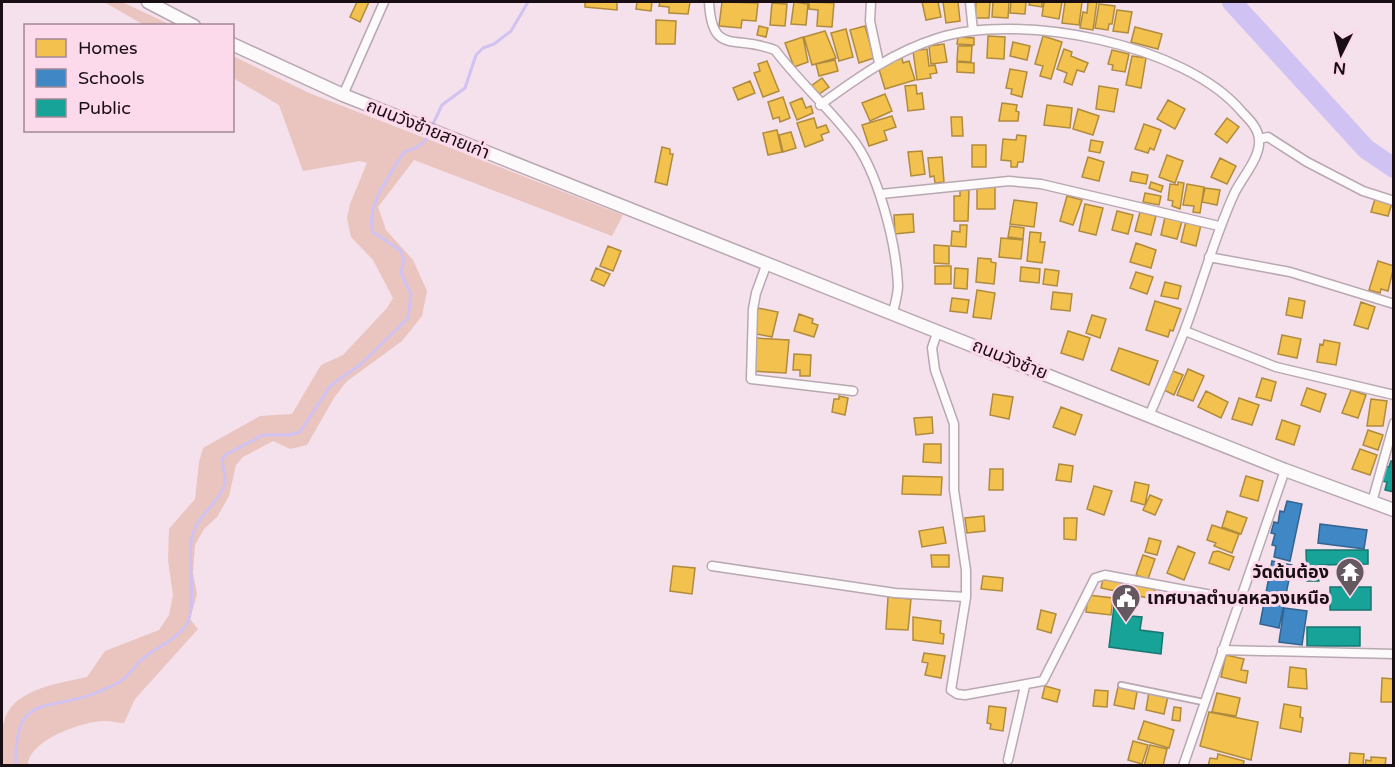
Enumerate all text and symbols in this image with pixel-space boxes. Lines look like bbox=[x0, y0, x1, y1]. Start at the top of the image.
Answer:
legend bbox=[24, 24, 234, 132]
north arrow bbox=[1311, 24, 1371, 84]
text: Homes bbox=[78, 37, 138, 59]
text: N bbox=[1332, 57, 1347, 79]
text: Schools bbox=[78, 67, 145, 89]
street label: ถนนวังซ้ายสายเก่า bbox=[363, 94, 493, 164]
text: Public bbox=[78, 97, 131, 119]
street label: ถนนวังซ้าย bbox=[969, 334, 1051, 384]
temple icon: วัดต้นต้อง bbox=[1334, 556, 1366, 598]
place label: วัดต้นต้อง bbox=[1252, 561, 1329, 583]
public building icon: เทศบาลตำบลหลวงเหนือ bbox=[1110, 582, 1142, 624]
place label: เทศบาลตำบลหลวงเหนือ bbox=[1147, 587, 1330, 609]

